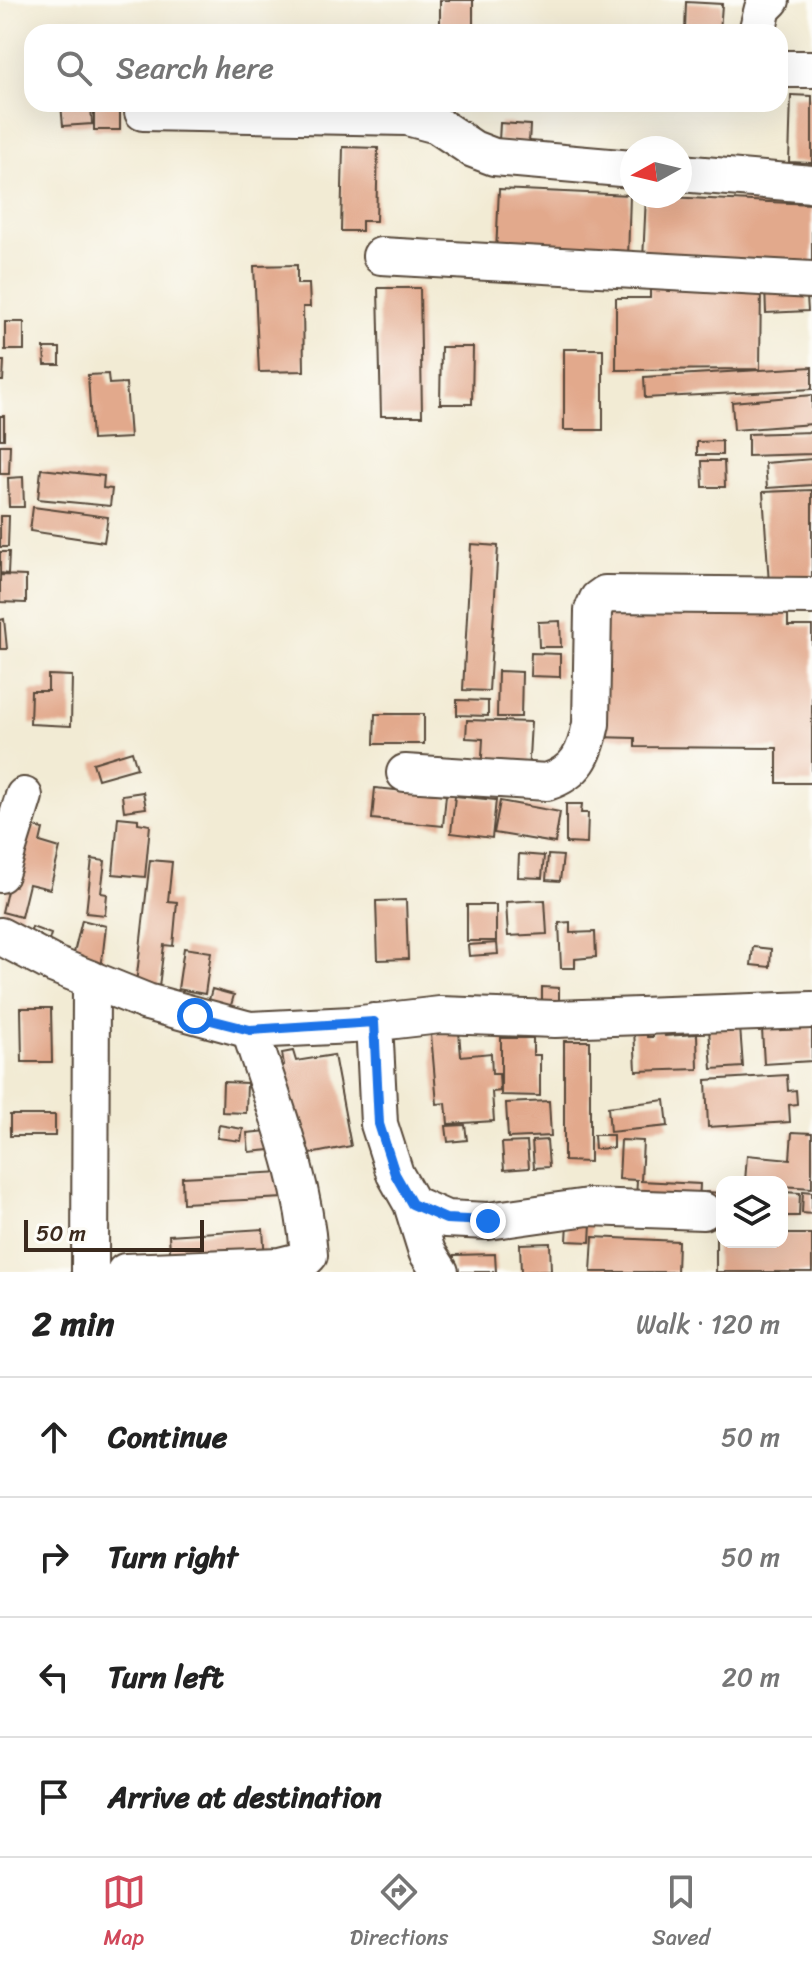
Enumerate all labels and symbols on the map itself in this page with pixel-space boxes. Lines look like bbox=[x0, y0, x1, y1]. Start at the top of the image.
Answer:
north arrow bbox=[620, 136, 692, 208]
route start bbox=[177, 998, 213, 1034]
route end bbox=[470, 1203, 506, 1239]
scale bar bbox=[24, 1216, 204, 1252]

